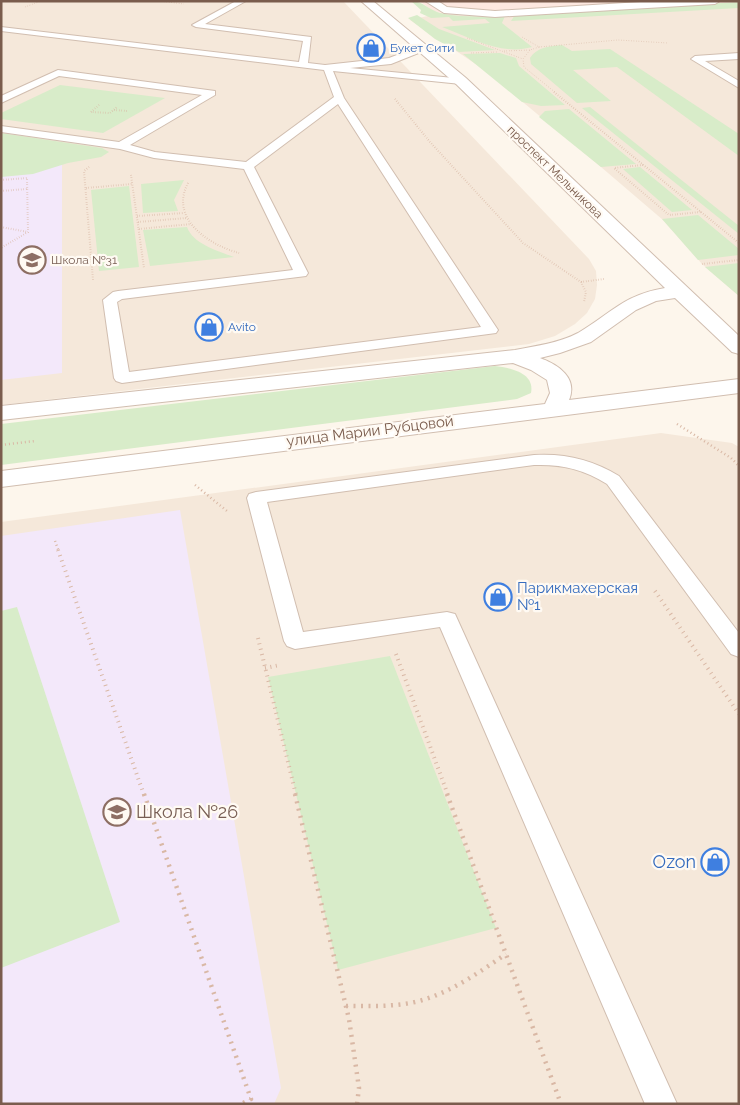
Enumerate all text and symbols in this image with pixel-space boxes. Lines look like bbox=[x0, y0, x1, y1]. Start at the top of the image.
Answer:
shop icon: Букет Сити bbox=[356, 33, 386, 63]
place label: Букет Сити bbox=[390, 41, 454, 55]
street label: проспект Мельникова bbox=[504, 123, 606, 221]
school or university icon: Школа №31 bbox=[17, 245, 47, 275]
place label: Школа №31 bbox=[51, 253, 117, 267]
shop icon: Avito bbox=[194, 312, 224, 342]
place label: Avito bbox=[228, 320, 256, 334]
street label: улица Марии Рубцовой bbox=[285, 412, 455, 450]
place label: Парикмахерская №1 bbox=[517, 579, 638, 614]
shop icon: Парикмахерская №1 bbox=[483, 582, 513, 612]
school or university icon: Школа №26 bbox=[102, 797, 132, 827]
place label: Школа №26 bbox=[136, 801, 238, 822]
shop icon: Ozon bbox=[700, 847, 730, 877]
place label: Ozon bbox=[653, 851, 696, 872]

